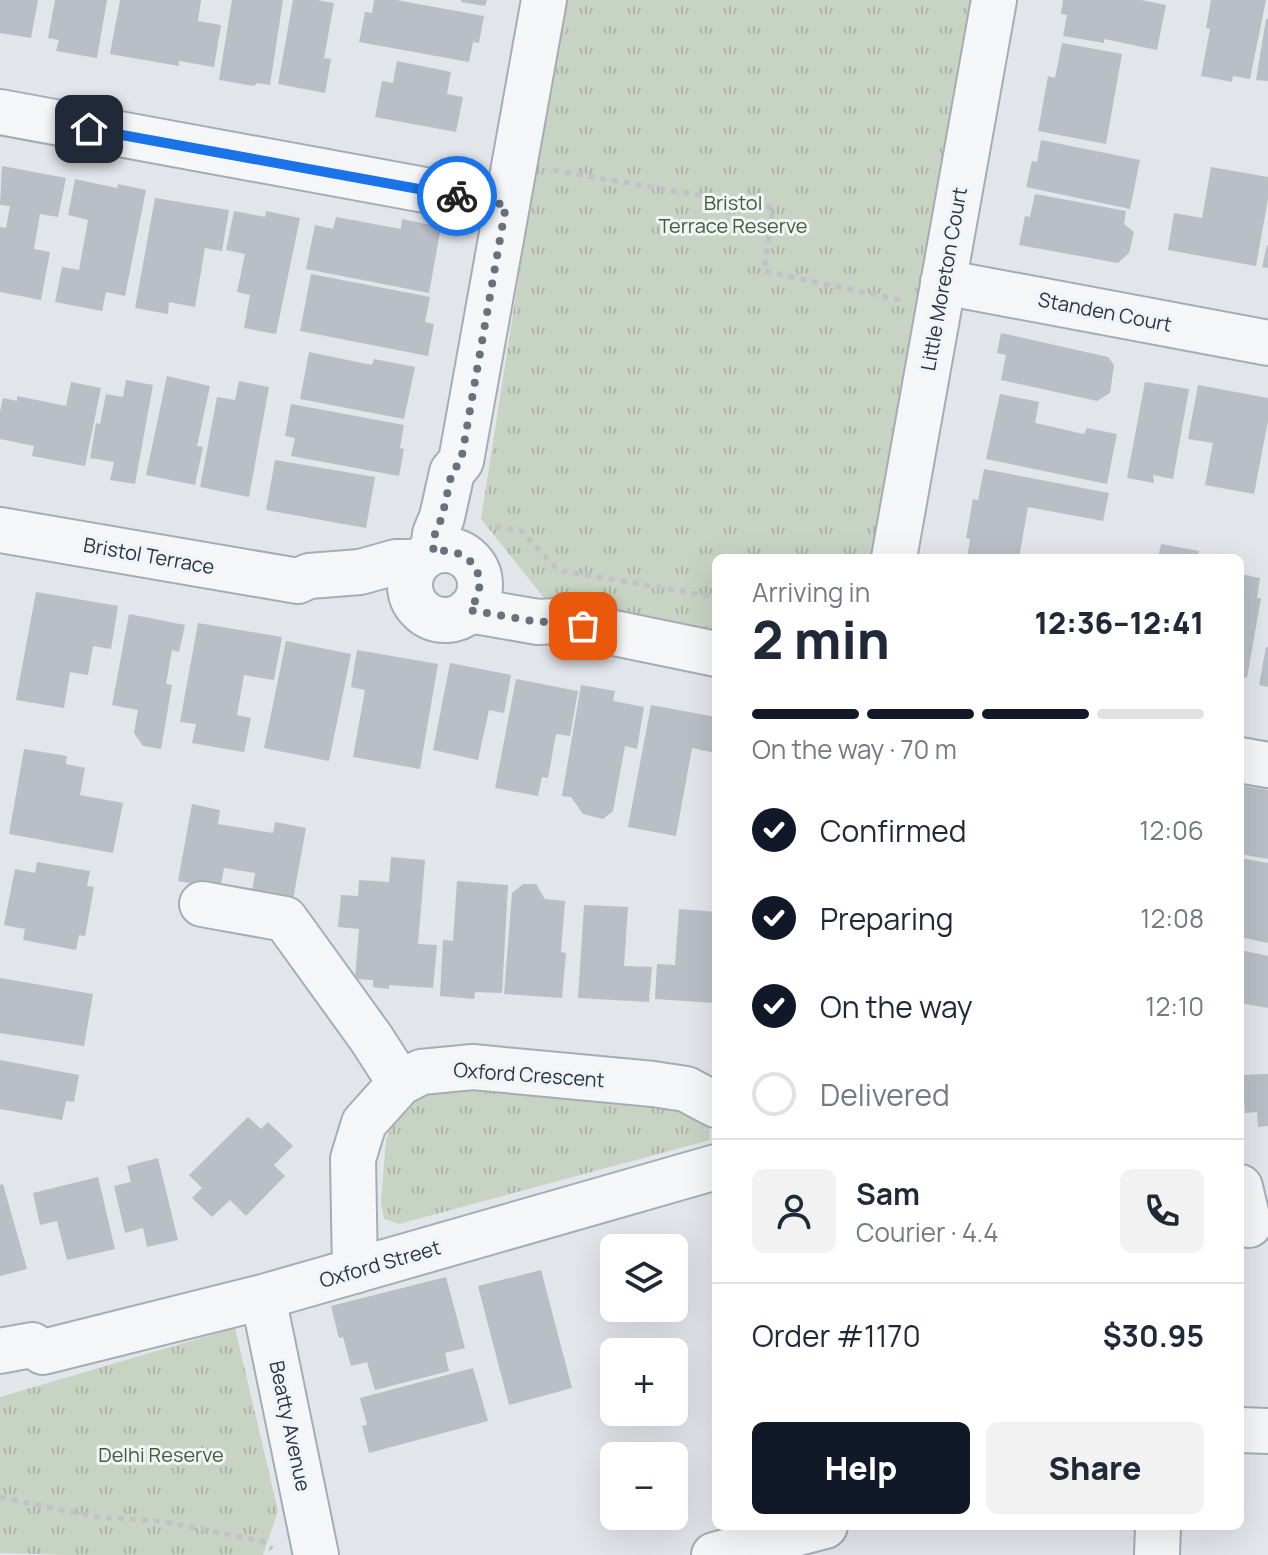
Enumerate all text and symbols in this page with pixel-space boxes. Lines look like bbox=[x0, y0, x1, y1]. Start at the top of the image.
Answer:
pin bbox=[55, 95, 123, 163]
icon: home bbox=[67, 107, 111, 151]
courier bbox=[417, 156, 497, 236]
icon: bike bbox=[435, 174, 479, 218]
street label: Little Moreton Court bbox=[914, 185, 973, 373]
park label: Bristol Terrace Reserve bbox=[659, 189, 807, 239]
street label: Standen Court bbox=[1036, 285, 1174, 338]
street label: Bristol Terrace bbox=[82, 531, 217, 580]
text: Arriving in bbox=[752, 574, 870, 610]
pin bbox=[549, 592, 617, 660]
text: 12:36–12:41 bbox=[1034, 602, 1204, 643]
icon: bag bbox=[561, 604, 605, 648]
text: 2 min bbox=[752, 604, 890, 675]
text: On the way · 70 m bbox=[752, 731, 957, 767]
icon: check bbox=[752, 808, 796, 852]
text: Confirmed bbox=[820, 810, 967, 851]
text: 12:06 bbox=[1139, 812, 1204, 848]
icon: check bbox=[752, 896, 796, 940]
text: Preparing bbox=[820, 898, 954, 939]
text: 12:08 bbox=[1140, 900, 1204, 936]
icon: check bbox=[752, 984, 796, 1028]
text: On the way bbox=[820, 986, 973, 1027]
text: 12:10 bbox=[1145, 988, 1204, 1024]
street label: Oxford Crescent bbox=[452, 1056, 606, 1093]
text: Delivered bbox=[820, 1074, 950, 1115]
button: person bbox=[752, 1169, 836, 1253]
button: phone bbox=[1120, 1169, 1204, 1253]
text: Sam bbox=[856, 1173, 920, 1214]
text: Courier · 4.4 bbox=[856, 1214, 998, 1250]
street label: Oxford Street bbox=[316, 1233, 444, 1294]
map controls bbox=[600, 1234, 688, 1530]
button: layers bbox=[600, 1234, 688, 1322]
text: Order #1170 bbox=[752, 1315, 921, 1356]
text: $30.95 bbox=[1103, 1315, 1204, 1356]
button: + bbox=[600, 1338, 688, 1426]
street label: Beatty Avenue bbox=[263, 1358, 317, 1494]
button: Help bbox=[752, 1422, 970, 1514]
button: Share bbox=[986, 1422, 1204, 1514]
park label: Delhi Reserve bbox=[98, 1441, 224, 1468]
button: − bbox=[600, 1442, 688, 1530]

